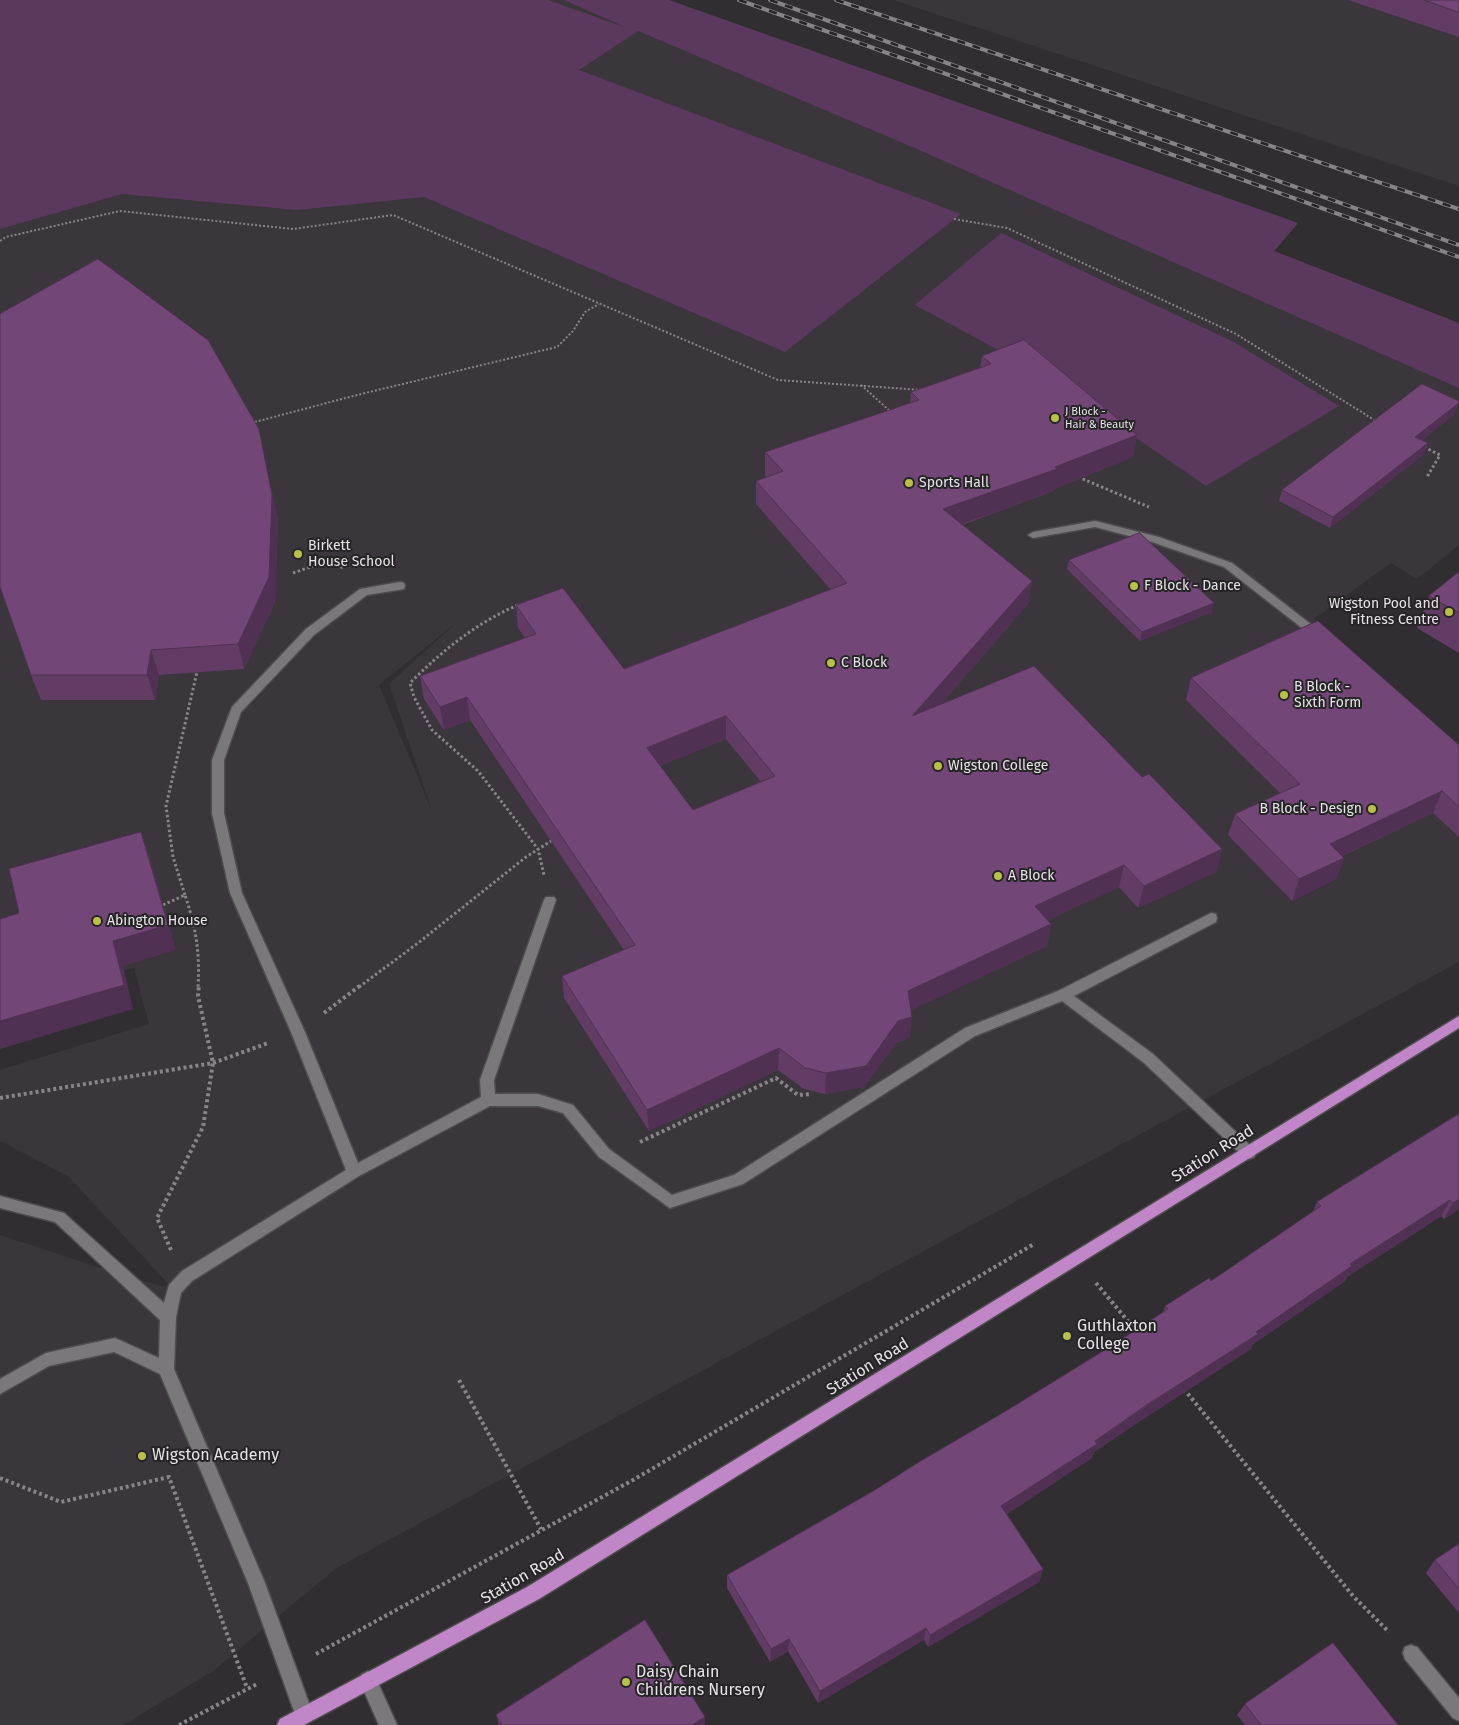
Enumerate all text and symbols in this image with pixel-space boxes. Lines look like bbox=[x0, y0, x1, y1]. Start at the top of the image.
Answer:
place label: J Block - Hair & Beauty bbox=[1065, 405, 1134, 431]
marker: J Block - Hair & Beauty bbox=[1049, 412, 1061, 424]
place label: Sports Hall bbox=[919, 475, 989, 491]
marker: Sports Hall bbox=[903, 477, 915, 489]
place label: Birkett House School bbox=[308, 538, 395, 570]
marker: Birkett House School bbox=[292, 548, 304, 560]
place label: F Block - Dance bbox=[1144, 578, 1241, 594]
marker: F Block - Dance bbox=[1128, 580, 1140, 592]
place label: Wigston Pool and Fitness Centre bbox=[1329, 596, 1439, 628]
marker: Wigston Pool and Fitness Centre bbox=[1443, 606, 1455, 618]
place label: C Block bbox=[841, 655, 887, 671]
marker: C Block bbox=[825, 657, 837, 669]
place label: B Block - Sixth Form bbox=[1294, 679, 1361, 712]
marker: B Block - Sixth Form bbox=[1278, 689, 1290, 701]
place label: Wigston College bbox=[948, 758, 1048, 774]
marker: Wigston College bbox=[932, 760, 944, 772]
place label: B Block - Design bbox=[1260, 801, 1362, 817]
marker: B Block - Design bbox=[1366, 803, 1378, 815]
place label: A Block bbox=[1008, 868, 1054, 884]
marker: A Block bbox=[992, 870, 1004, 882]
place label: Abington House bbox=[107, 913, 208, 929]
marker: Abington House bbox=[91, 915, 103, 927]
street label: Station Road bbox=[1168, 1121, 1258, 1187]
place label: Guthlaxton College bbox=[1077, 1317, 1157, 1355]
marker: Guthlaxton College bbox=[1061, 1330, 1073, 1342]
street label: Station Road bbox=[823, 1334, 913, 1400]
place label: Wigston Academy bbox=[152, 1446, 279, 1466]
marker: Wigston Academy bbox=[136, 1450, 148, 1462]
street label: Station Road bbox=[478, 1545, 568, 1609]
place label: Daisy Chain Childrens Nursery bbox=[636, 1663, 765, 1701]
marker: Daisy Chain Childrens Nursery bbox=[620, 1676, 632, 1688]

